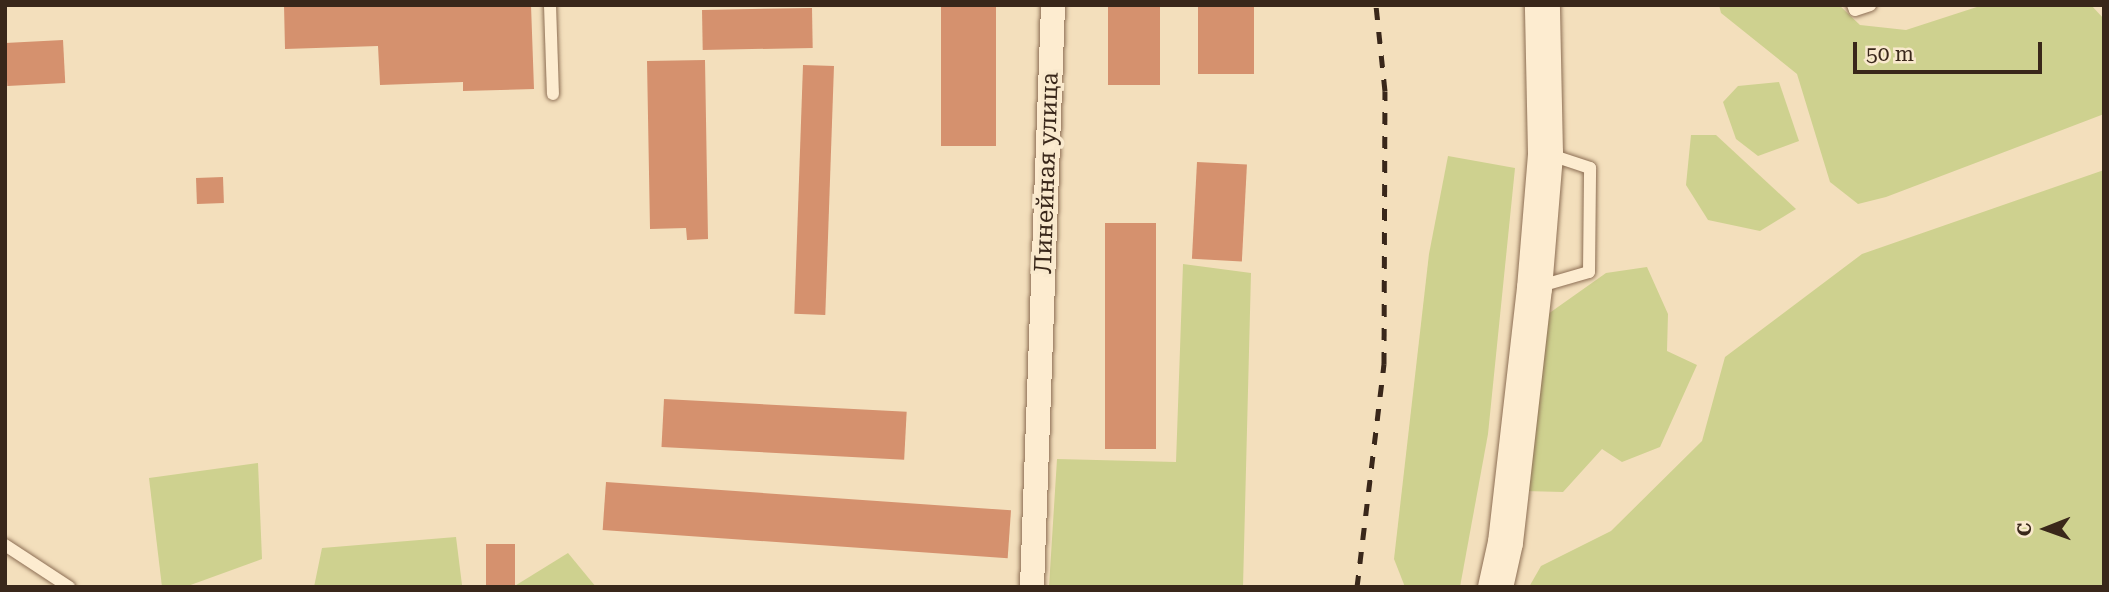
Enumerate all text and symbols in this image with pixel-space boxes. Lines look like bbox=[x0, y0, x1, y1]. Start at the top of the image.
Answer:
scale bar bbox=[1857, 28, 2046, 72]
text: 50 m bbox=[1866, 42, 1914, 66]
street label: Линейная улица bbox=[1029, 72, 1065, 274]
north arrow bbox=[2011, 494, 2081, 564]
text: С bbox=[2013, 523, 2036, 536]

